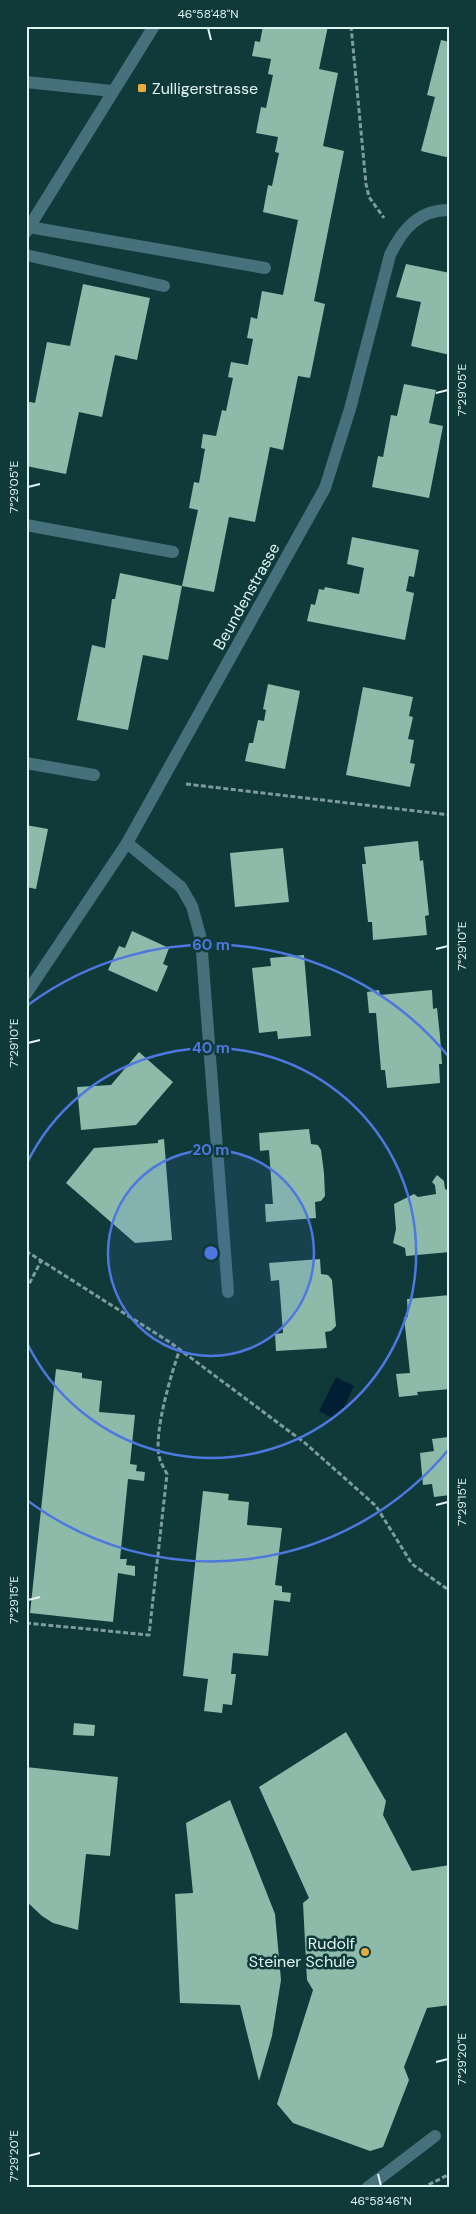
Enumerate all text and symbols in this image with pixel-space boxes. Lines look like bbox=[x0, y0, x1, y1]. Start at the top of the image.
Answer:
text: 46°58'48"N bbox=[177, 6, 239, 22]
place label: Zulligerstrasse bbox=[152, 78, 258, 99]
marker: Zulligerstrasse bbox=[136, 82, 148, 94]
text: 7°29'05"E bbox=[454, 364, 470, 416]
text: 7°29'05"E bbox=[6, 461, 22, 513]
street label: Beundenstrasse bbox=[208, 539, 284, 653]
text: 7°29'10"E bbox=[454, 921, 470, 970]
text: 60 m bbox=[192, 935, 230, 955]
text: 7°29'10"E bbox=[6, 1018, 22, 1067]
text: 40 m bbox=[192, 1038, 230, 1058]
text: 20 m bbox=[193, 1140, 229, 1160]
centre of rings bbox=[202, 1244, 220, 1262]
text: 7°29'15"E bbox=[454, 1478, 470, 1526]
text: 7°29'15"E bbox=[6, 1576, 22, 1624]
place label: Rudolf Steiner Schule bbox=[249, 1933, 355, 1972]
marker: Rudolf Steiner Schule bbox=[359, 1946, 371, 1958]
text: 7°29'20"E bbox=[454, 2033, 470, 2085]
text: 7°29'20"E bbox=[6, 2130, 22, 2182]
text: 46°58'46"N bbox=[350, 2193, 412, 2209]

